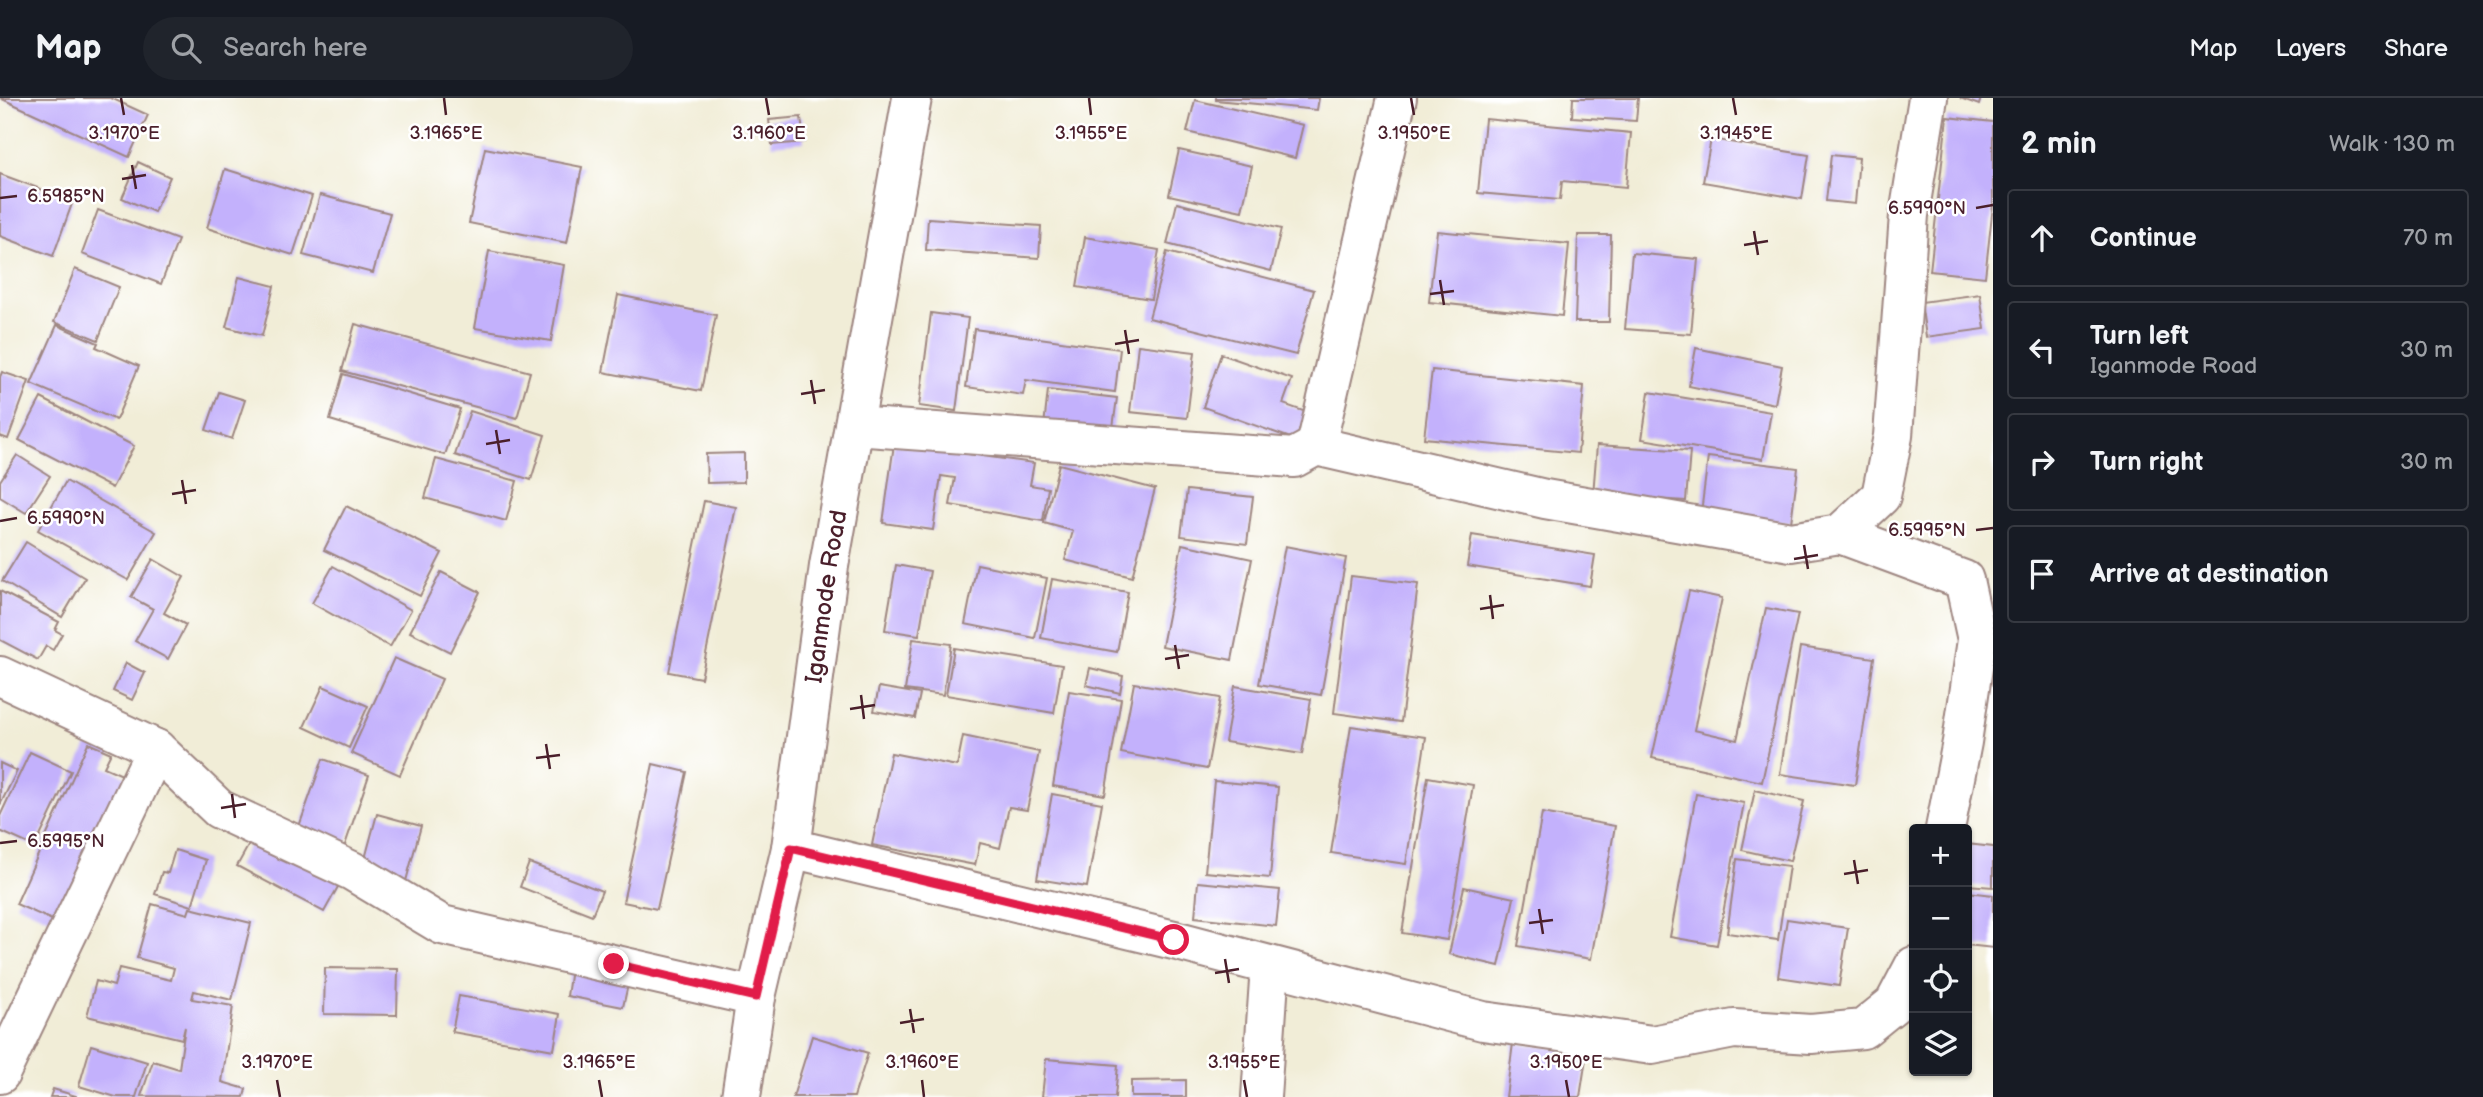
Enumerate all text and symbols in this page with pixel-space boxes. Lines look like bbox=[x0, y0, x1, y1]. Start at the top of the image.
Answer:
search box bbox=[143, 17, 633, 80]
text: Map bbox=[35, 28, 101, 68]
icon: search bbox=[167, 29, 205, 67]
text: Search here bbox=[223, 33, 367, 64]
text: Map bbox=[2189, 34, 2237, 63]
text: Layers bbox=[2275, 34, 2346, 63]
text: Share bbox=[2384, 34, 2448, 63]
text: 3.1970°E bbox=[88, 123, 160, 144]
text: 3.1965°E bbox=[409, 123, 483, 144]
text: 3.1960°E bbox=[732, 123, 806, 144]
text: 3.1955°E bbox=[1055, 123, 1127, 144]
text: 3.1950°E bbox=[1377, 123, 1451, 144]
text: 3.1945°E bbox=[1699, 123, 1773, 144]
text: 2 min bbox=[2021, 126, 2097, 162]
text: Walk · 130 m bbox=[2329, 130, 2455, 158]
text: 6.5985°N bbox=[27, 186, 105, 207]
text: 6.5990°N bbox=[1888, 198, 1966, 219]
icon: ahead bbox=[2023, 219, 2061, 257]
text: Continue bbox=[2090, 223, 2197, 254]
text: 70 m bbox=[2403, 224, 2453, 252]
text: Turn left bbox=[2090, 321, 2189, 352]
icon: left bbox=[2023, 331, 2061, 369]
text: 30 m bbox=[2400, 336, 2453, 364]
text: Iganmode Road bbox=[2090, 352, 2257, 380]
icon: right bbox=[2023, 443, 2061, 481]
text: Turn right bbox=[2090, 447, 2203, 478]
text: 30 m bbox=[2400, 448, 2453, 476]
text: 6.5990°N bbox=[27, 508, 105, 529]
street label: Iganmode Road bbox=[799, 508, 853, 685]
text: 6.5995°N bbox=[1888, 520, 1966, 541]
icon: arrive bbox=[2023, 555, 2061, 593]
text: Arrive at destination bbox=[2090, 559, 2329, 590]
map controls bbox=[1909, 824, 1972, 1076]
button: + bbox=[1909, 824, 1972, 887]
text: 6.5995°N bbox=[27, 831, 105, 852]
button: − bbox=[1909, 887, 1972, 950]
route start bbox=[1158, 924, 1189, 955]
route end bbox=[598, 948, 629, 979]
button: locate bbox=[1909, 950, 1972, 1013]
button: layers bbox=[1909, 1013, 1972, 1076]
text: 3.1970°E bbox=[241, 1052, 313, 1073]
text: 3.1965°E bbox=[562, 1052, 636, 1073]
text: 3.1960°E bbox=[885, 1052, 959, 1073]
text: 3.1955°E bbox=[1208, 1052, 1280, 1073]
text: 3.1950°E bbox=[1529, 1052, 1603, 1073]

